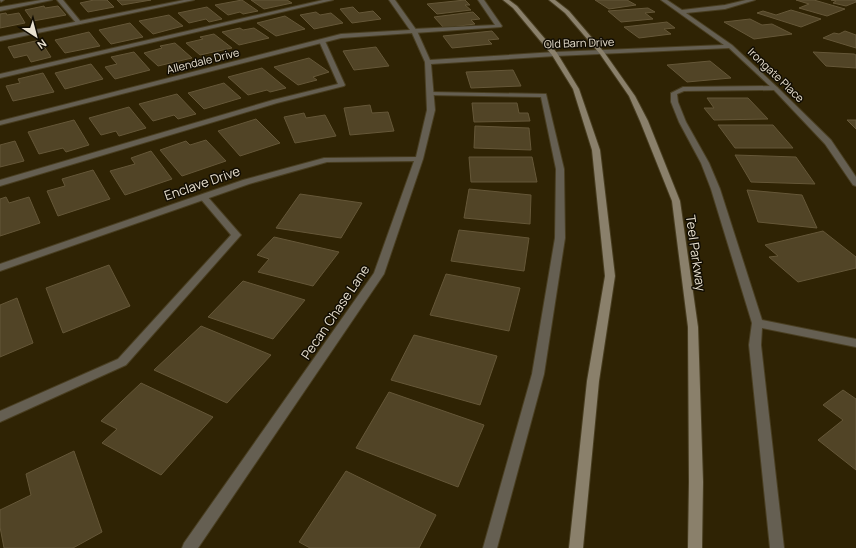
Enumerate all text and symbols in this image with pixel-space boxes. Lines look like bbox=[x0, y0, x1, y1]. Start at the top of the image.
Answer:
north arrow bbox=[16, 16, 56, 56]
street label: Old Barn Drive bbox=[543, 34, 615, 51]
text: N bbox=[34, 36, 50, 53]
street label: Allendale Drive bbox=[165, 44, 241, 77]
street label: Irongate Place bbox=[745, 44, 808, 106]
street label: Enclave Drive bbox=[162, 161, 243, 204]
street label: Teel Parkway bbox=[682, 214, 710, 292]
street label: Pecan Chase Lane bbox=[297, 261, 374, 363]

